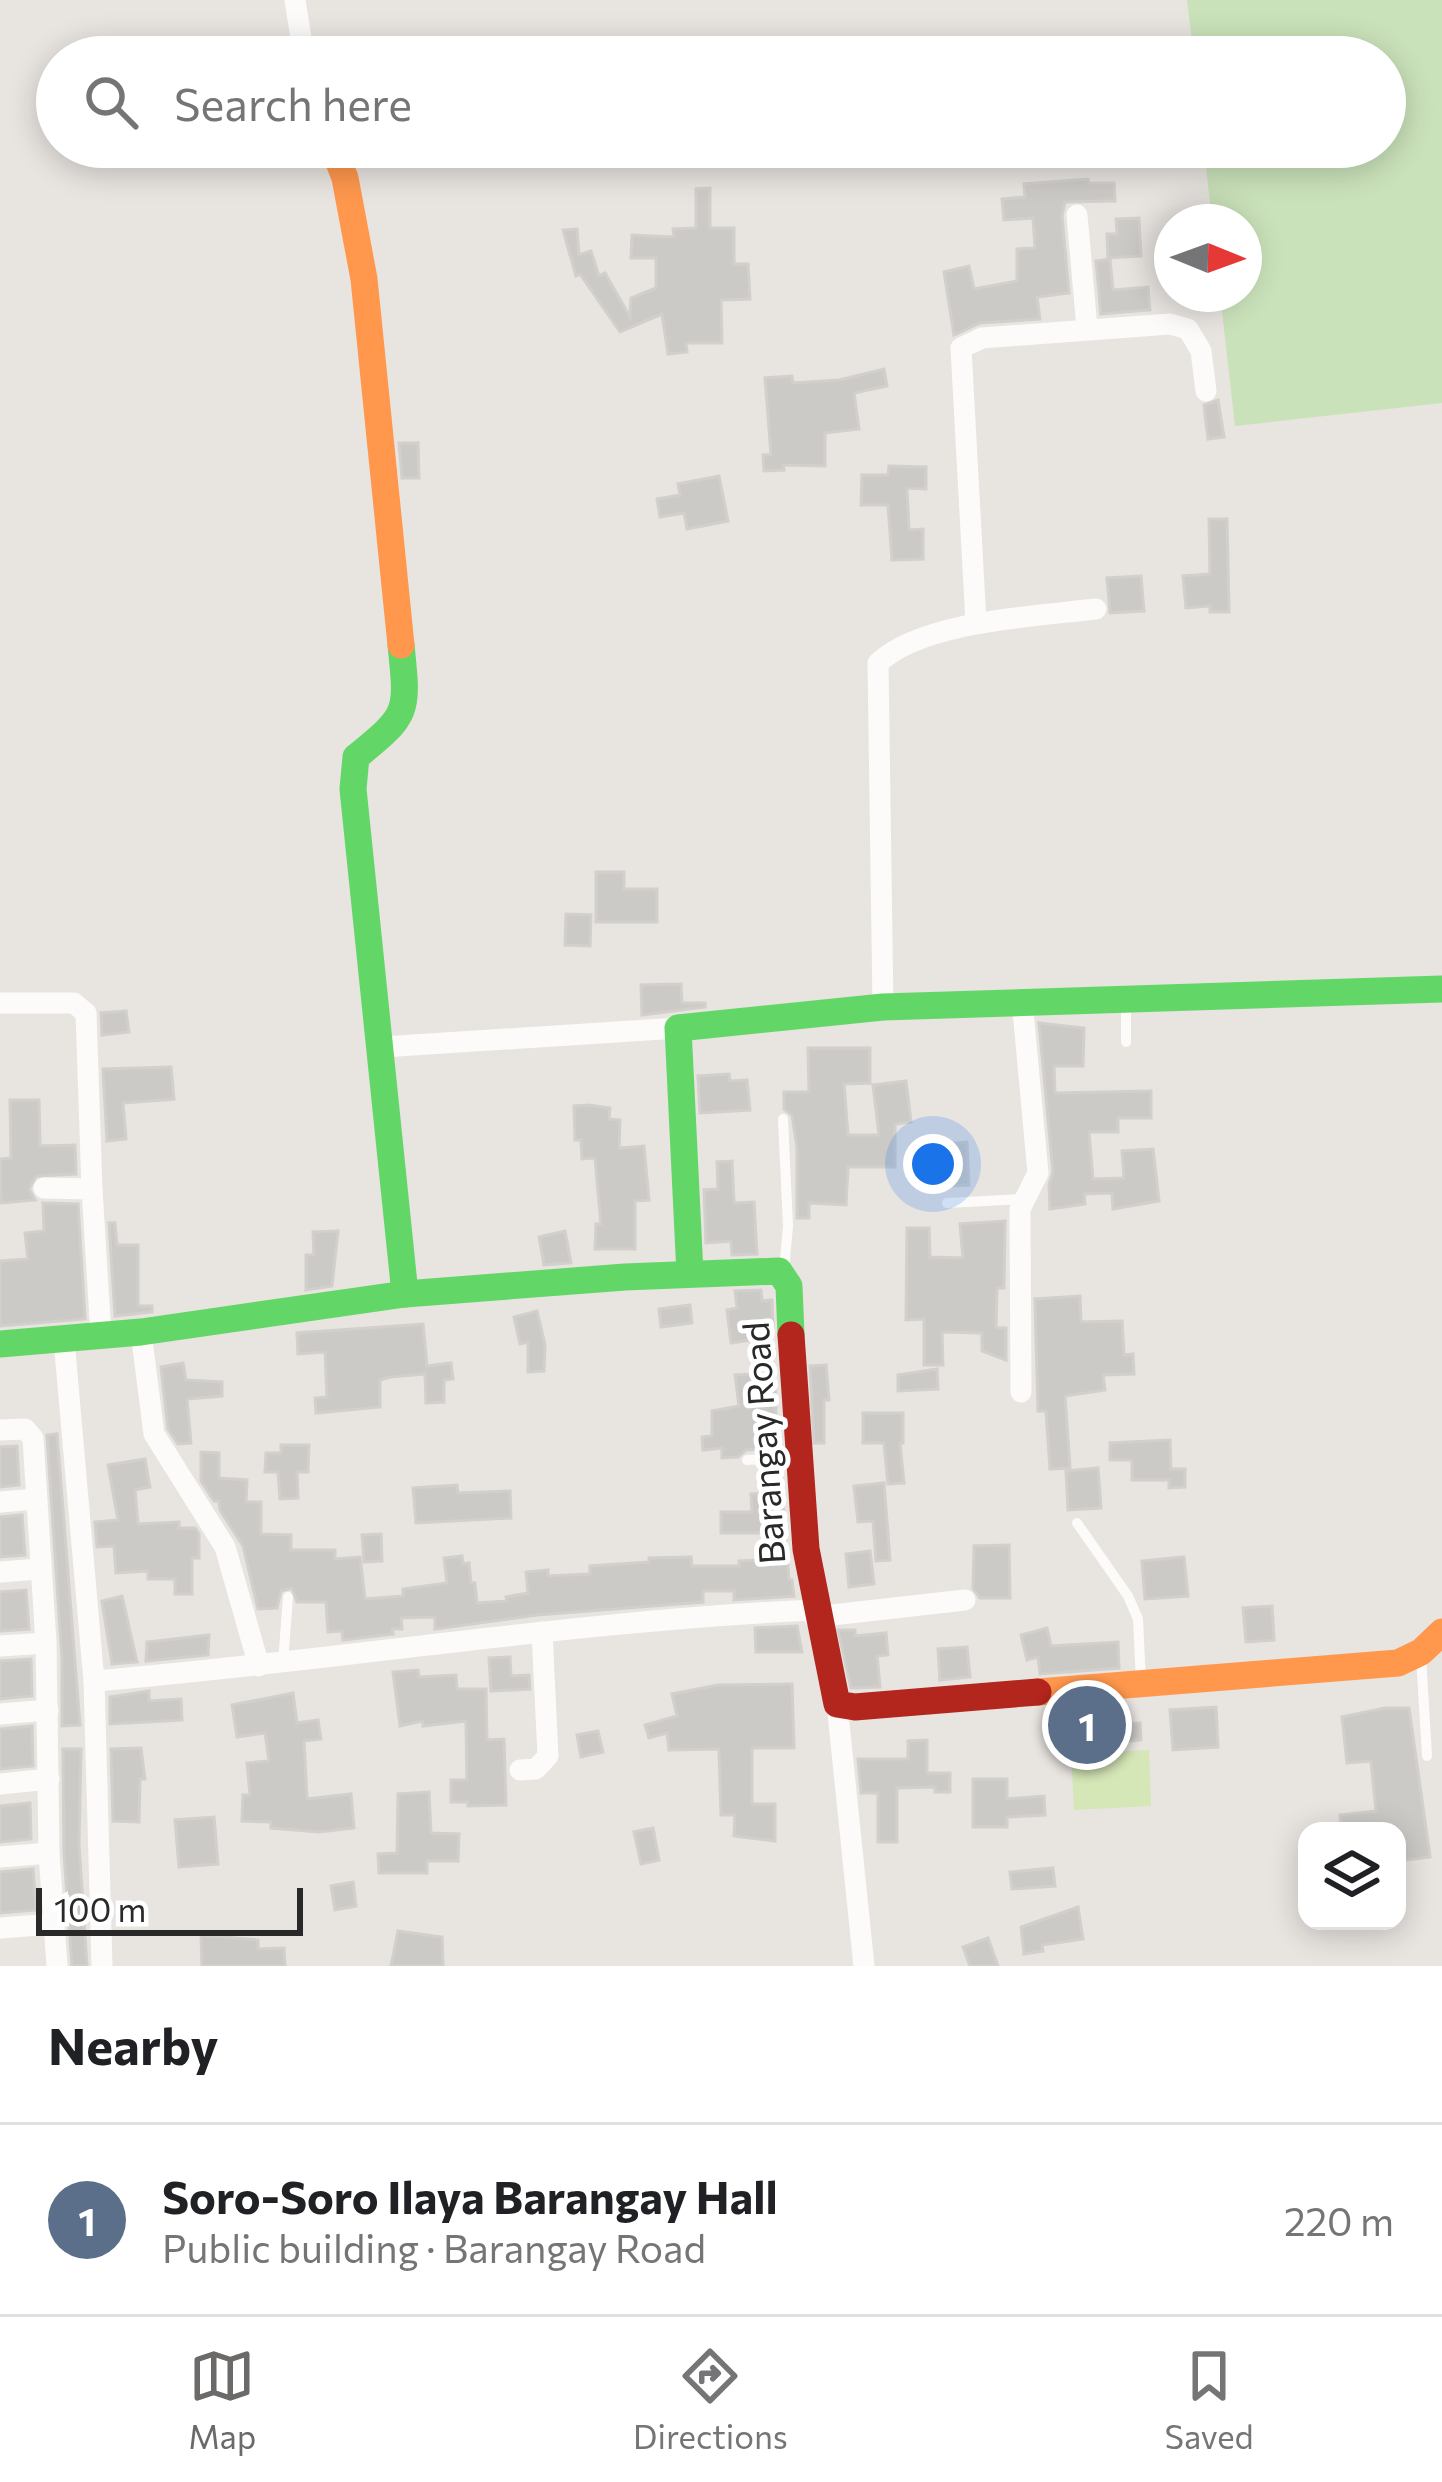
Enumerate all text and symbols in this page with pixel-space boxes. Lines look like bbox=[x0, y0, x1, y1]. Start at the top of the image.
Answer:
search box bbox=[36, 36, 1406, 168]
icon: search bbox=[78, 69, 144, 135]
text: Search here bbox=[174, 75, 412, 130]
north arrow bbox=[1154, 204, 1262, 312]
your location bbox=[903, 1134, 963, 1194]
street label: Barangay Road bbox=[732, 1320, 792, 1566]
pin: 1 bbox=[1048, 1680, 1126, 1770]
map controls bbox=[1298, 1822, 1406, 1930]
button: layers bbox=[1298, 1822, 1406, 1930]
scale bar bbox=[36, 1882, 303, 1935]
text: 100 m bbox=[54, 1888, 146, 1929]
text: Nearby bbox=[48, 2013, 218, 2076]
text: Soro-Soro Ilaya Barangay Hall bbox=[162, 2168, 778, 2223]
text: 1 bbox=[78, 2196, 96, 2244]
text: 220 m bbox=[1284, 2196, 1394, 2244]
text: Public building · Barangay Road bbox=[162, 2223, 706, 2271]
tab: Map bbox=[188, 2343, 256, 2456]
tab: Directions bbox=[633, 2343, 788, 2456]
tab: Saved bbox=[1165, 2343, 1254, 2456]

